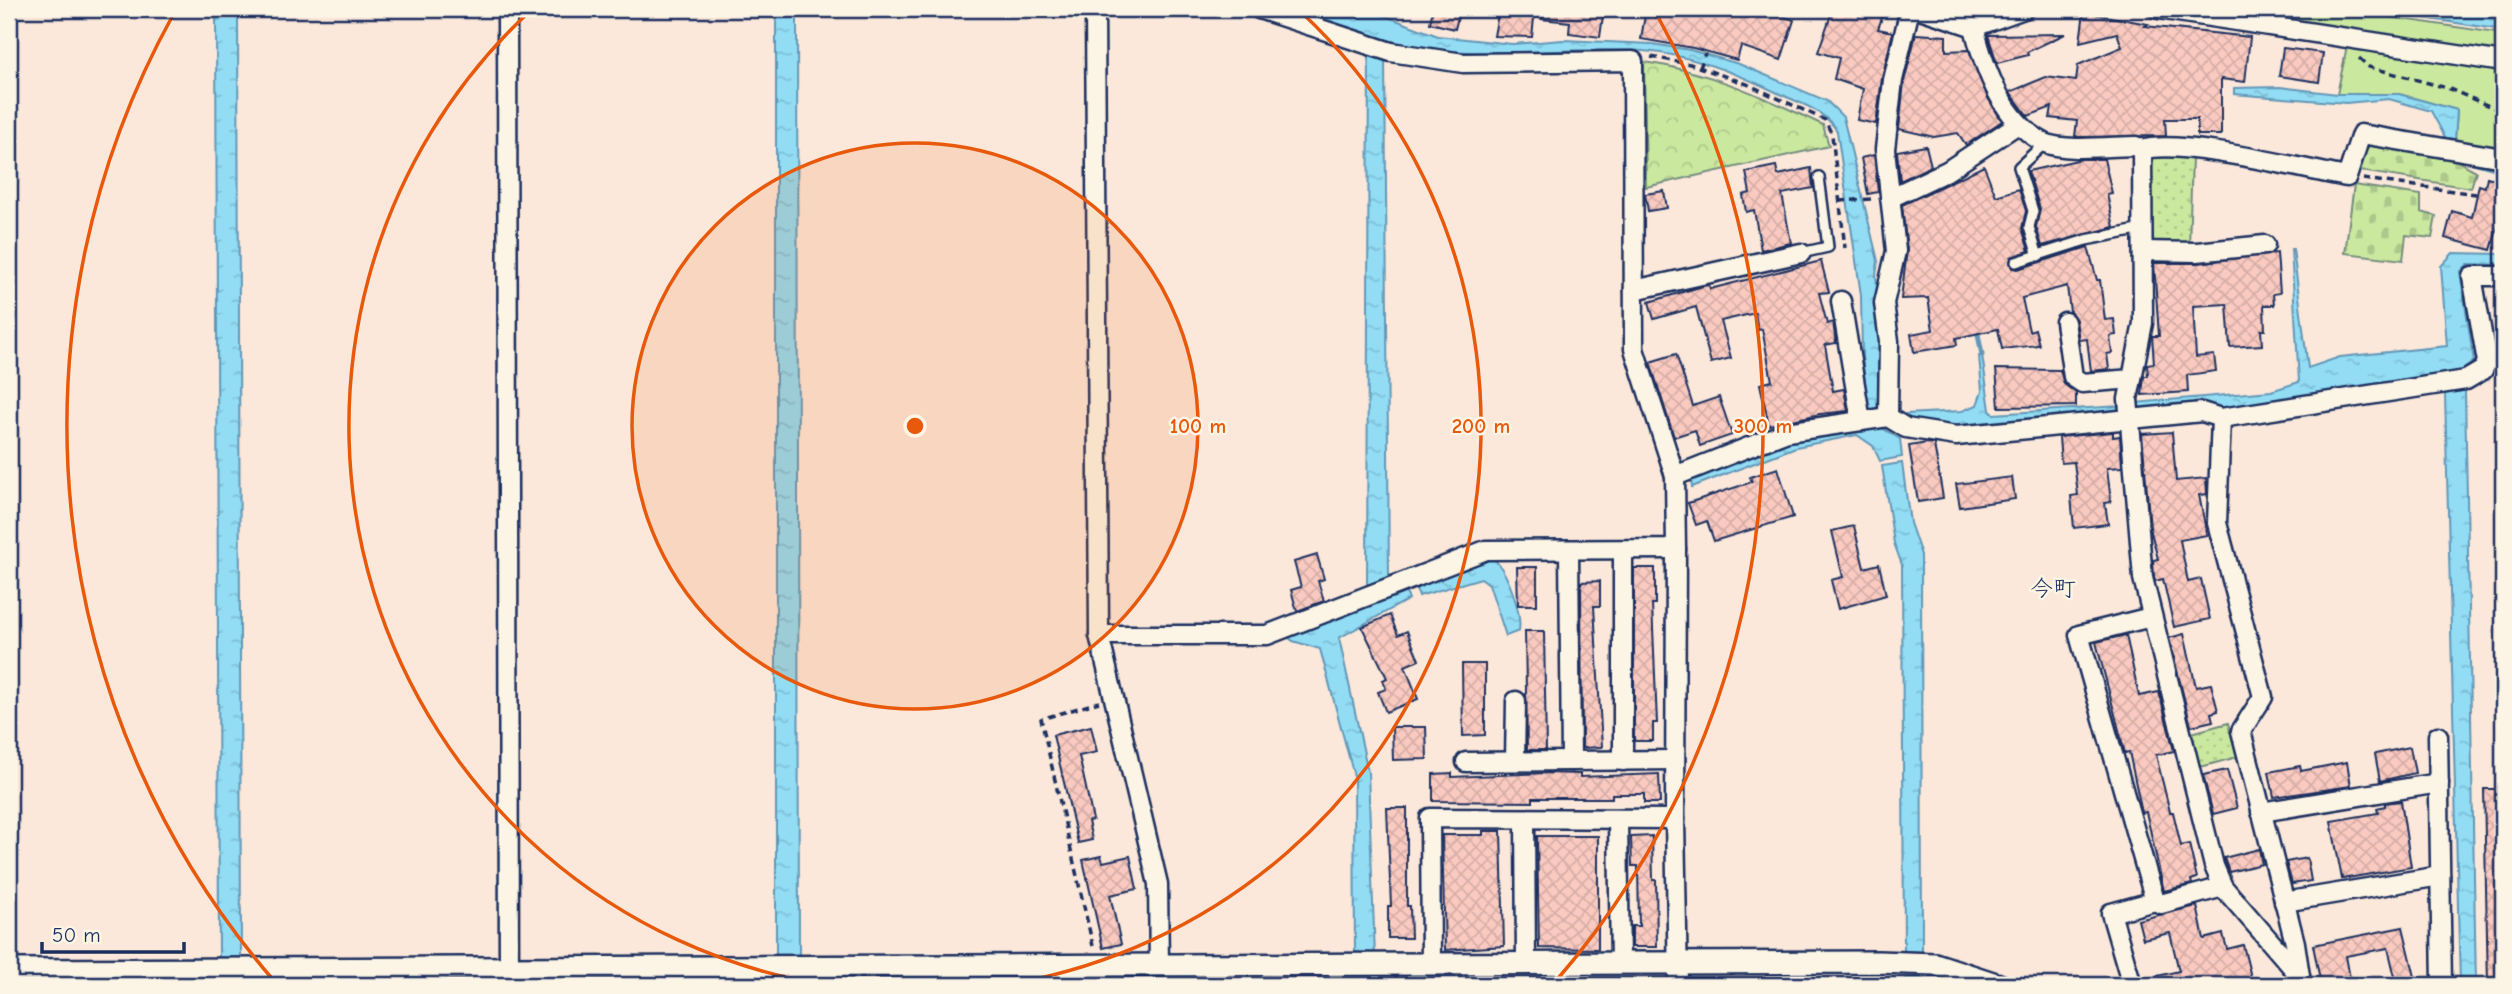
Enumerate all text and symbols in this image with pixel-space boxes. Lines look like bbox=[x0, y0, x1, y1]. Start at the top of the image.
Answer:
centre of rings bbox=[903, 414, 927, 438]
text: 100 m bbox=[1170, 414, 1226, 438]
text: 200 m bbox=[1452, 414, 1510, 438]
text: 300 m bbox=[1734, 414, 1792, 438]
district label: 今町 bbox=[2030, 575, 2076, 602]
scale bar bbox=[42, 910, 184, 954]
text: 50 m bbox=[52, 923, 101, 947]

